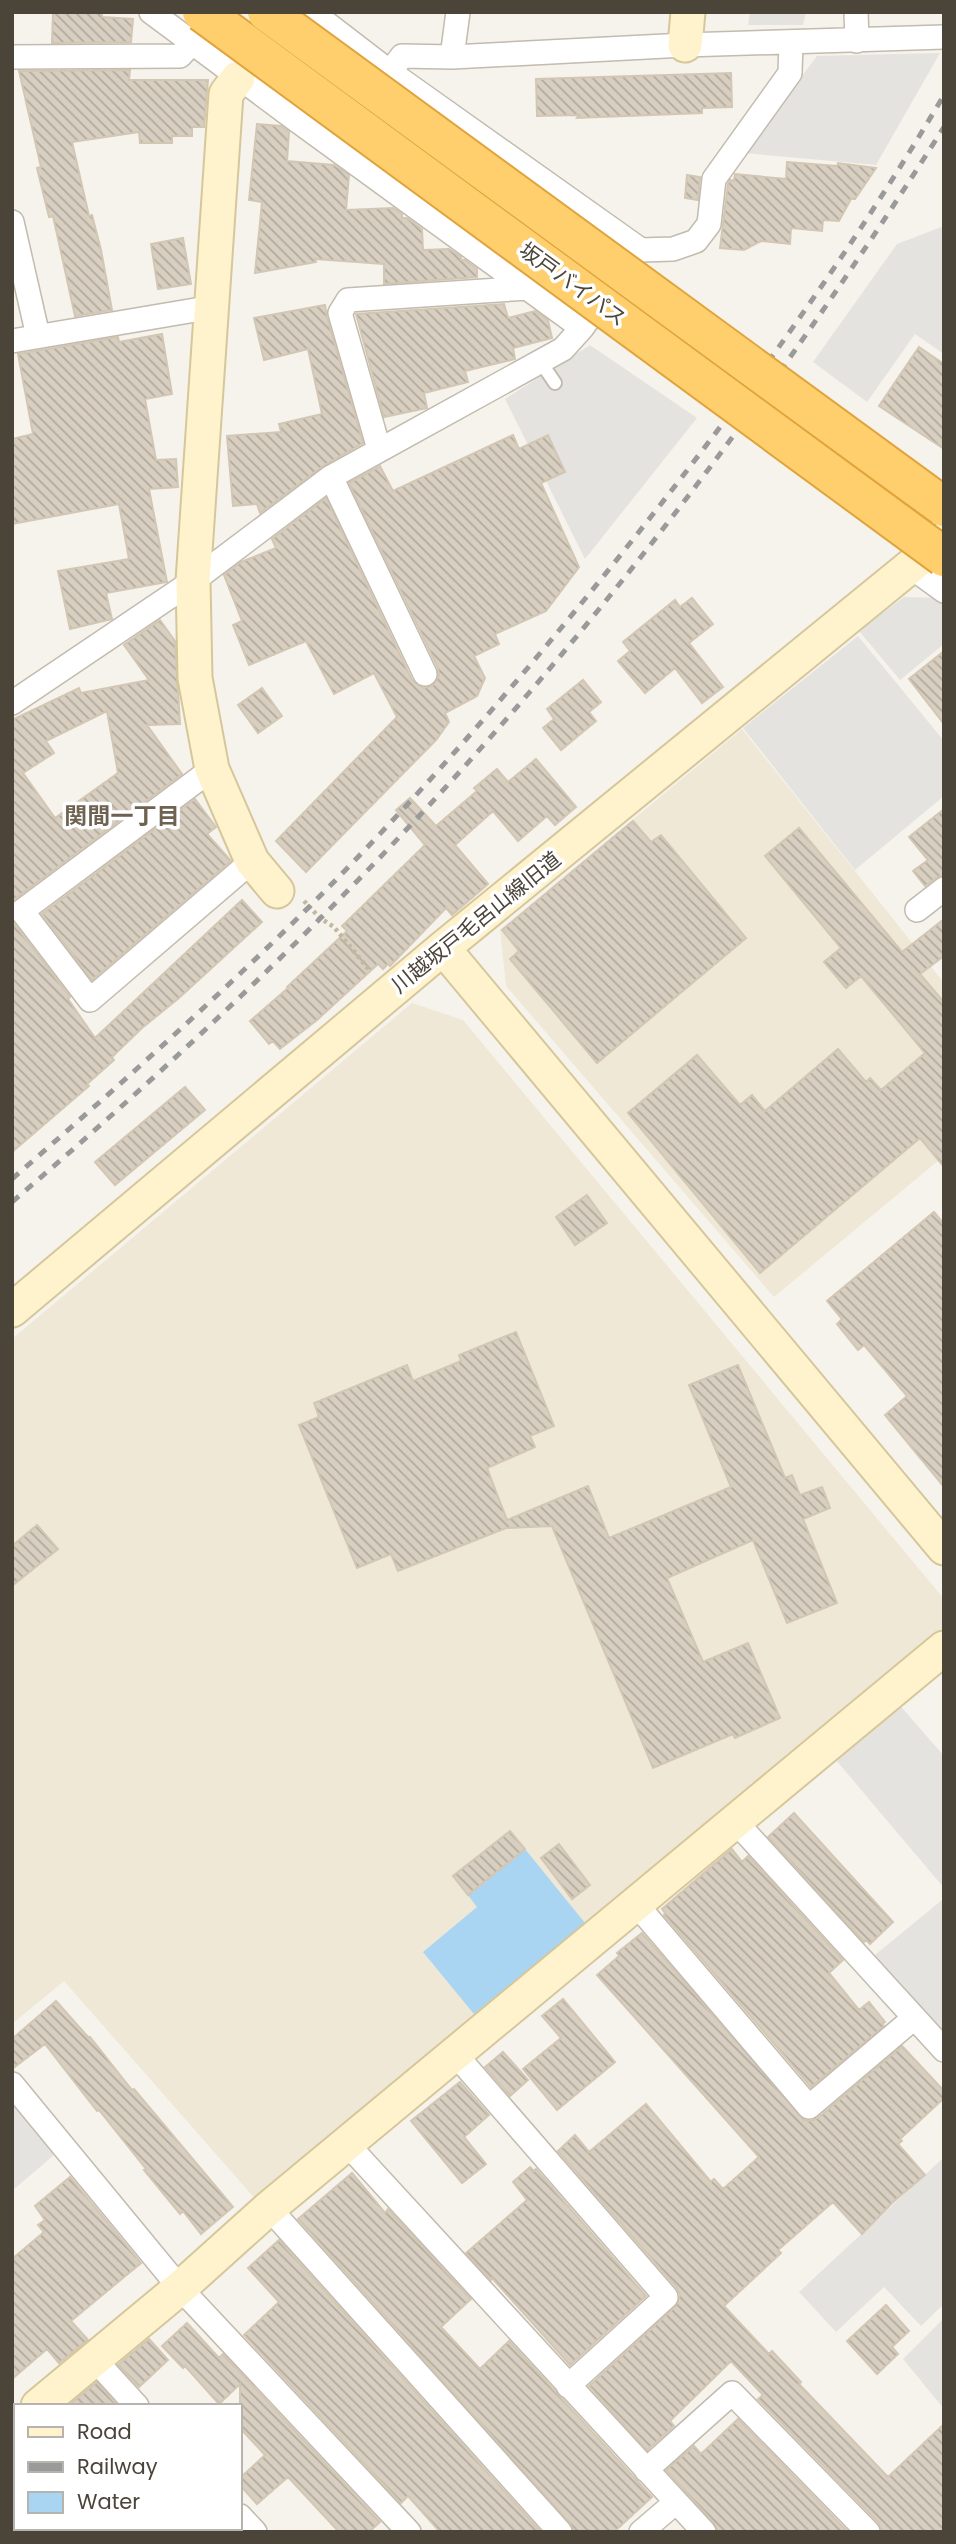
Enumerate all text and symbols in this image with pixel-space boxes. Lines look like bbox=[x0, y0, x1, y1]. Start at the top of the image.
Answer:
street label: 坂戸バイパス bbox=[514, 235, 632, 333]
district label: 関間一丁目 bbox=[65, 800, 180, 832]
street label: 川越坂戸毛呂山線旧道 bbox=[385, 845, 567, 999]
legend bbox=[14, 2404, 242, 2530]
text: Road bbox=[77, 2417, 132, 2446]
text: Railway bbox=[77, 2452, 158, 2481]
text: Water bbox=[77, 2487, 140, 2516]

